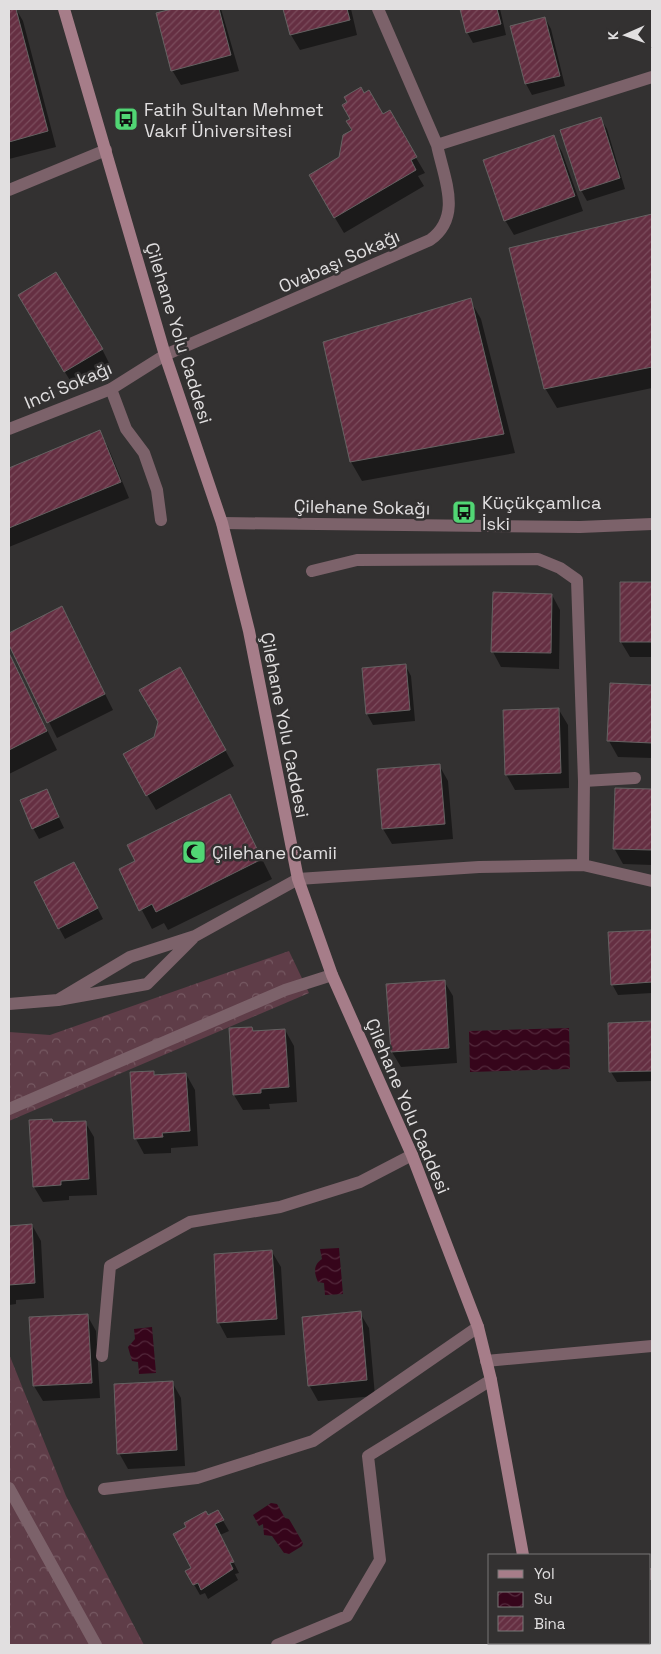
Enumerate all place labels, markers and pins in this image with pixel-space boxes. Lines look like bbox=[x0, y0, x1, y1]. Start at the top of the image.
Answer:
place label: Fatih Sultan Mehmet Vakıf Üniversitesi bbox=[144, 98, 324, 142]
bus stop icon: Fatih Sultan Mehmet Vakıf Üniversitesi bbox=[113, 106, 139, 132]
place label: Küçükçamlıca İski bbox=[482, 491, 601, 535]
bus stop icon: Küçükçamlıca İski bbox=[451, 499, 477, 525]
mosque icon: Çilehane Camii bbox=[181, 839, 207, 865]
place label: Çilehane Camii bbox=[212, 841, 337, 864]

